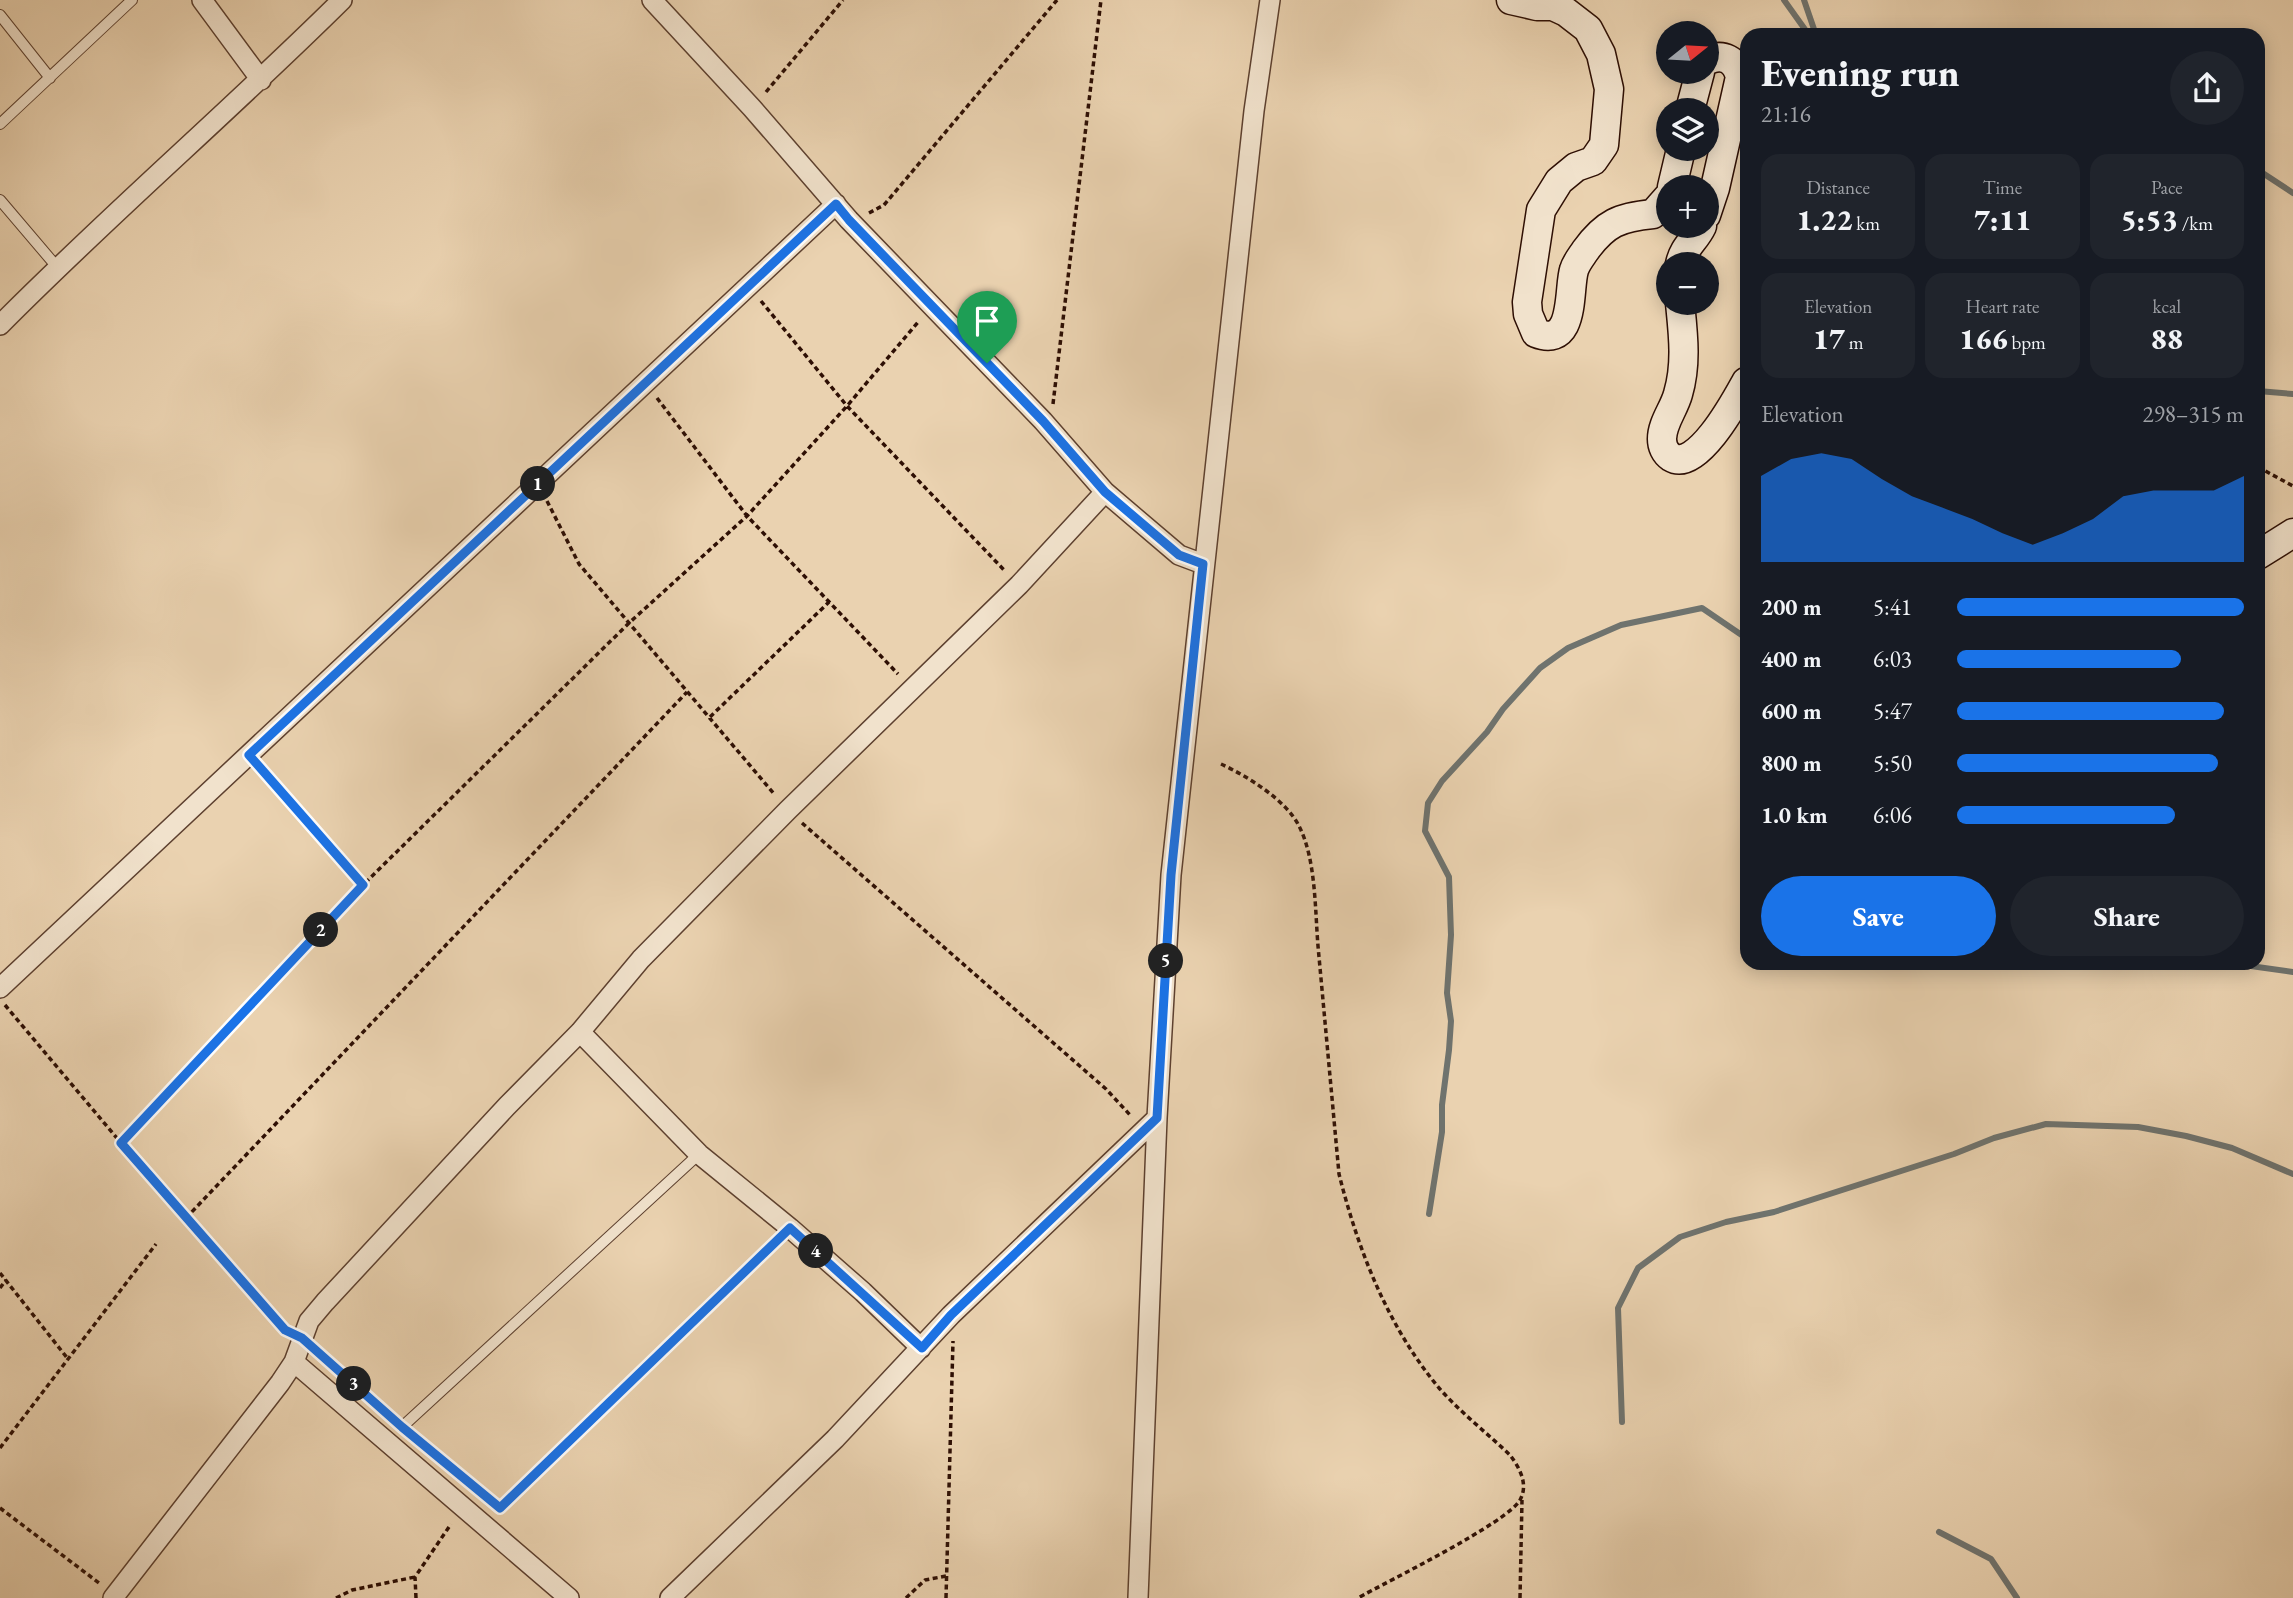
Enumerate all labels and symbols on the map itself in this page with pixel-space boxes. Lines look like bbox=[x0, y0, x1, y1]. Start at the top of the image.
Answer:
north arrow bbox=[1656, 21, 1718, 84]
pin bbox=[957, 291, 1017, 363]
pin: 1 bbox=[520, 466, 556, 502]
pin: 2 bbox=[304, 912, 338, 948]
pin: 5 bbox=[1148, 944, 1184, 978]
pin: 4 bbox=[798, 1234, 834, 1268]
pin: 3 bbox=[336, 1366, 372, 1402]

